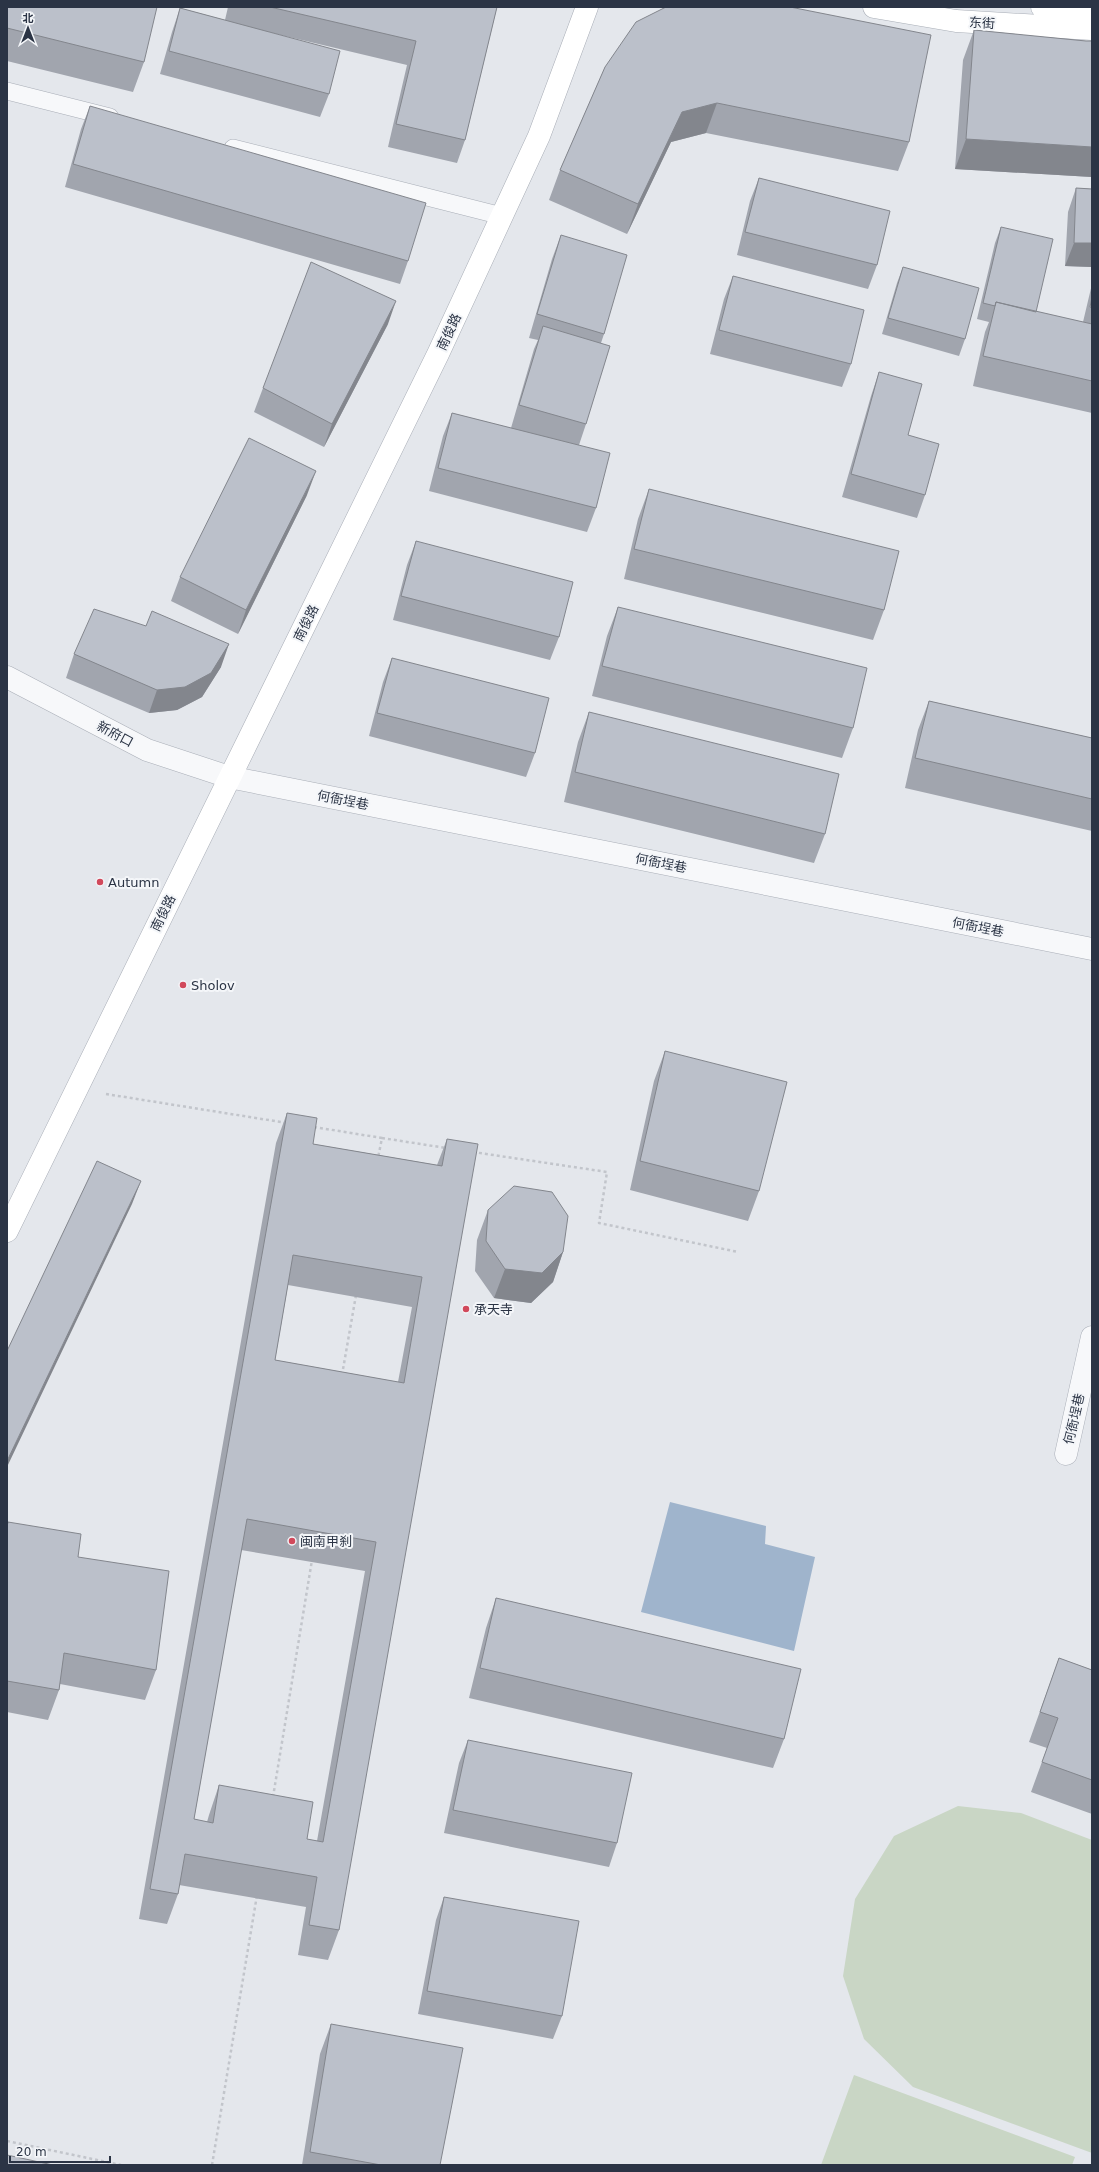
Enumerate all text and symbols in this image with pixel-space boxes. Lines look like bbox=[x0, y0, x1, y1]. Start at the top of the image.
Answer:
north arrow bbox=[8, 8, 48, 48]
text: 北 bbox=[23, 12, 34, 25]
street label: 东街 bbox=[969, 15, 995, 31]
street label: 南俊路 bbox=[434, 311, 464, 353]
street label: 南俊路 bbox=[291, 602, 321, 644]
street label: 新府口 bbox=[94, 718, 136, 750]
street label: 何衙埕巷 bbox=[316, 788, 370, 812]
street label: 何衙埕巷 bbox=[634, 851, 688, 875]
place label: Autumn bbox=[108, 875, 159, 890]
marker: Autumn bbox=[95, 877, 105, 887]
street label: 南俊路 bbox=[148, 892, 178, 934]
street label: 何衙埕巷 bbox=[951, 915, 1005, 939]
place label: Sholov bbox=[191, 978, 235, 993]
marker: Sholov bbox=[178, 980, 188, 990]
place label: 承天寺 bbox=[474, 1302, 513, 1317]
marker: 承天寺 bbox=[461, 1304, 471, 1314]
street label: 何衙埕巷 bbox=[1061, 1392, 1087, 1446]
place label: 闽南甲刹 bbox=[300, 1534, 352, 1549]
marker: 闽南甲刹 bbox=[287, 1536, 297, 1546]
scale bar bbox=[10, 2138, 110, 2164]
text: 20 m bbox=[16, 2145, 47, 2159]

